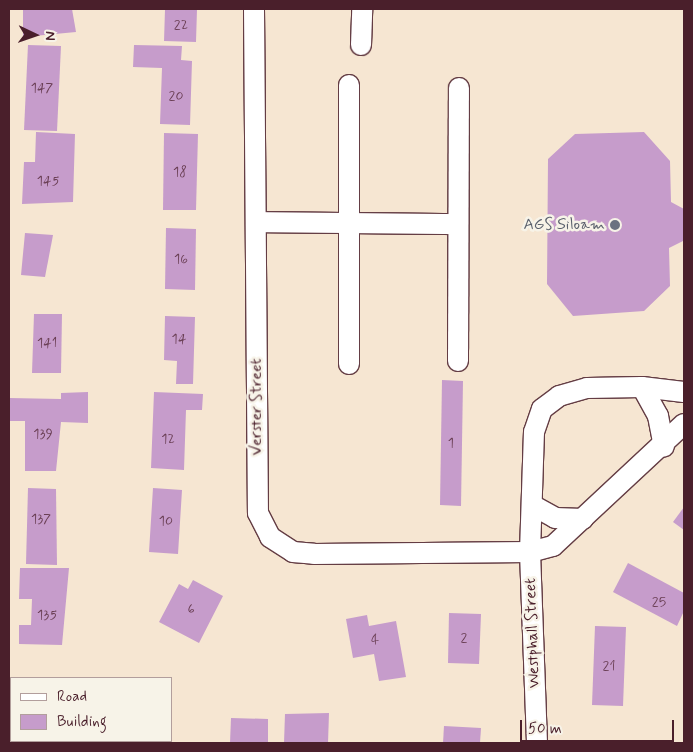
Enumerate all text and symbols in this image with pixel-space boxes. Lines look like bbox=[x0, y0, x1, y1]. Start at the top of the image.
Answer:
north arrow bbox=[10, 10, 60, 60]
house number: 22 bbox=[174, 17, 188, 33]
text: N bbox=[41, 31, 59, 41]
house number: 147 bbox=[31, 80, 53, 96]
house number: 20 bbox=[169, 88, 183, 104]
house number: 18 bbox=[173, 164, 187, 180]
house number: 145 bbox=[37, 173, 59, 189]
place label: AGS Siloam bbox=[522, 215, 605, 235]
marker: AGS Siloam bbox=[609, 219, 621, 231]
house number: 16 bbox=[174, 251, 188, 267]
house number: 14 bbox=[172, 331, 186, 347]
house number: 141 bbox=[37, 335, 57, 351]
street label: Verster Street bbox=[247, 357, 267, 457]
house number: 139 bbox=[33, 426, 53, 442]
house number: 12 bbox=[161, 431, 175, 447]
house number: 1 bbox=[448, 435, 454, 451]
house number: 137 bbox=[31, 511, 51, 527]
house number: 10 bbox=[159, 513, 173, 529]
street label: Westphall Street bbox=[521, 576, 545, 690]
house number: 25 bbox=[652, 594, 666, 610]
house number: 6 bbox=[187, 601, 195, 617]
house number: 135 bbox=[37, 607, 57, 623]
house number: 2 bbox=[461, 630, 467, 646]
house number: 4 bbox=[371, 632, 379, 648]
house number: 21 bbox=[603, 658, 615, 674]
legend bbox=[10, 677, 172, 742]
text: Road bbox=[57, 687, 87, 707]
scale bar bbox=[523, 710, 677, 742]
text: Building bbox=[57, 712, 107, 732]
text: 50 m bbox=[528, 719, 562, 739]

